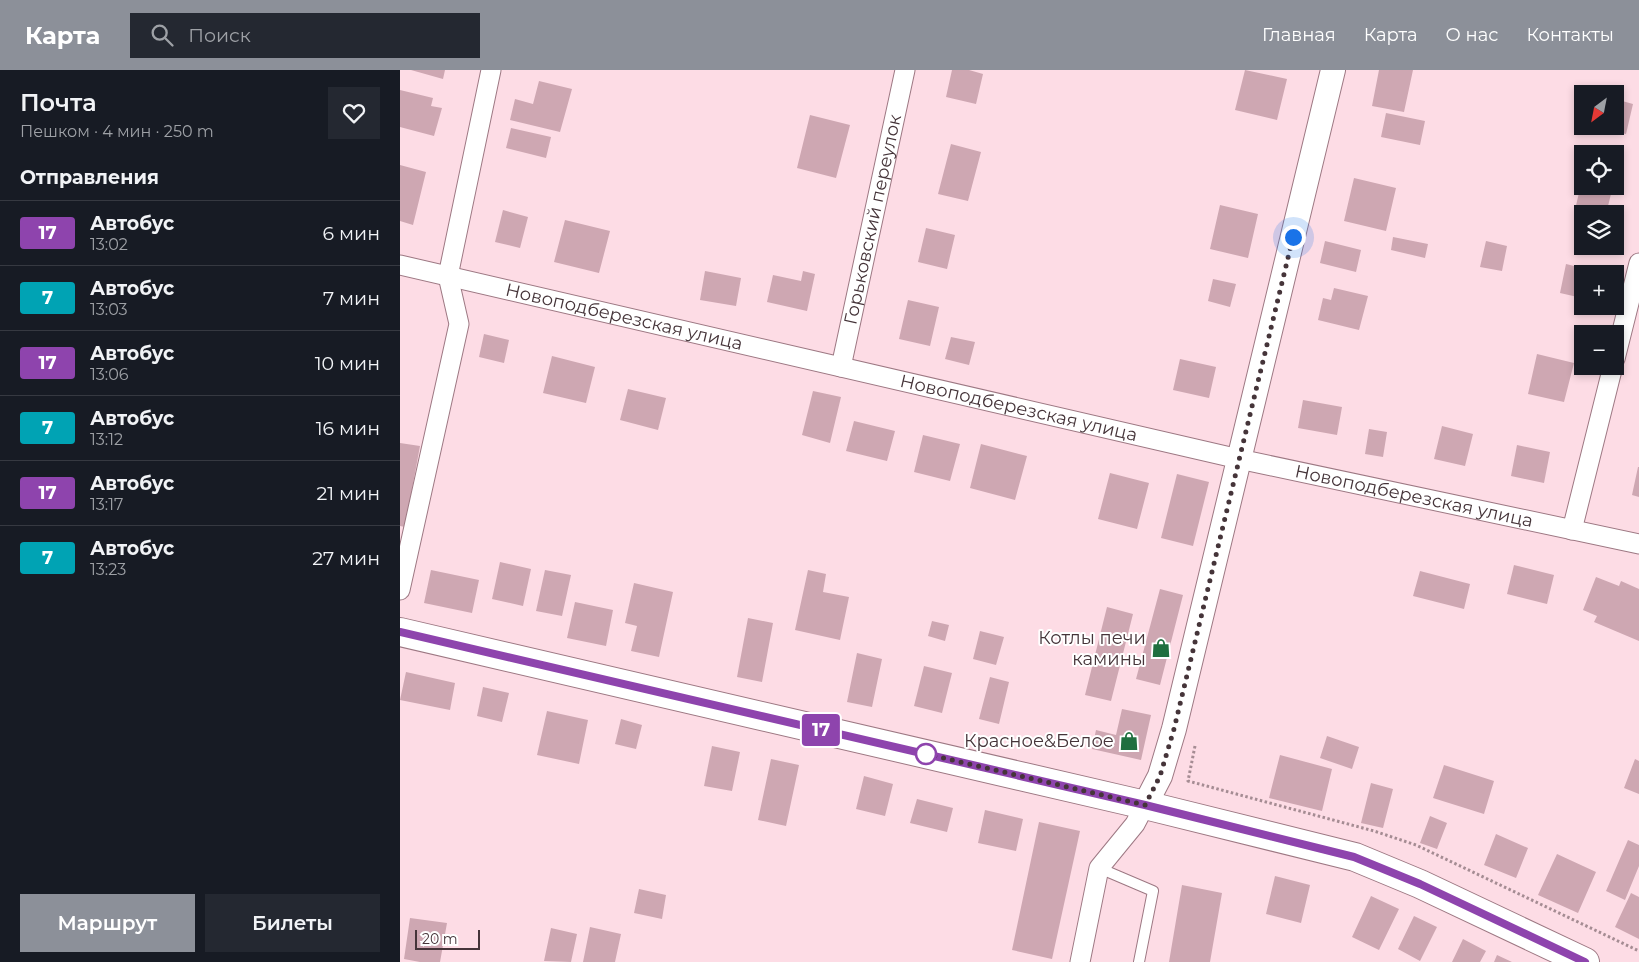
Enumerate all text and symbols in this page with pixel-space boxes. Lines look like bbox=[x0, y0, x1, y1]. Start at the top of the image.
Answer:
search box bbox=[130, 13, 480, 58]
text: Карта bbox=[25, 21, 100, 50]
icon: search bbox=[148, 21, 176, 49]
text: Поиск bbox=[188, 24, 251, 47]
text: Главная bbox=[1262, 24, 1336, 46]
text: Карта bbox=[1364, 24, 1418, 46]
text: О нас bbox=[1446, 24, 1498, 46]
text: Контакты bbox=[1526, 24, 1614, 46]
north arrow bbox=[1574, 85, 1624, 135]
map controls bbox=[1574, 85, 1624, 375]
button: heart bbox=[328, 87, 380, 139]
text: Почта bbox=[20, 88, 97, 117]
street label: Горьковский переулок bbox=[839, 112, 906, 326]
text: Пешком · 4 мин · 250 m bbox=[20, 122, 214, 141]
button: locate bbox=[1574, 145, 1624, 195]
text: Отправления bbox=[20, 166, 159, 189]
button: layers bbox=[1574, 205, 1624, 255]
text: Автобус bbox=[90, 212, 174, 235]
text: 17 bbox=[38, 222, 57, 244]
text: 6 мин bbox=[323, 222, 380, 245]
your location bbox=[1281, 225, 1306, 250]
text: 13:02 bbox=[90, 235, 128, 254]
button: + bbox=[1574, 265, 1624, 315]
text: Автобус bbox=[90, 277, 174, 300]
street label: Новоподберезская улица bbox=[503, 279, 745, 355]
text: 7 bbox=[42, 287, 53, 309]
text: 7 мин bbox=[323, 287, 380, 310]
text: 13:03 bbox=[90, 300, 128, 319]
button: − bbox=[1574, 325, 1624, 375]
text: Автобус bbox=[90, 342, 174, 365]
text: 17 bbox=[38, 352, 57, 374]
text: 10 мин bbox=[315, 352, 380, 375]
text: 13:06 bbox=[90, 365, 129, 384]
street label: Новоподберезская улица bbox=[898, 370, 1139, 446]
text: Автобус bbox=[90, 407, 174, 430]
text: 7 bbox=[42, 417, 53, 439]
text: 16 мин bbox=[316, 417, 380, 440]
text: 13:12 bbox=[90, 430, 123, 449]
street label: Новоподберезская улица bbox=[1293, 460, 1535, 532]
text: Автобус bbox=[90, 472, 174, 495]
text: 17 bbox=[38, 482, 57, 504]
text: 21 мин bbox=[316, 482, 380, 505]
text: 13:17 bbox=[90, 495, 123, 514]
text: Автобус bbox=[90, 537, 174, 560]
text: 7 bbox=[42, 547, 53, 569]
text: 27 мин bbox=[312, 547, 380, 570]
text: 13:23 bbox=[90, 560, 126, 579]
place label: Котлы печи камины bbox=[1038, 627, 1146, 670]
shop icon: Котлы печи камины bbox=[1150, 637, 1172, 659]
line badge: 17 bbox=[798, 714, 844, 746]
text: 17 bbox=[812, 719, 830, 741]
place label: Красное&Белое bbox=[964, 730, 1114, 752]
shop icon: Красное&Белое bbox=[1118, 730, 1140, 752]
unlabelled marker bbox=[915, 743, 937, 765]
button: Маршрут bbox=[20, 894, 195, 952]
button: Билеты bbox=[205, 894, 380, 952]
scale bar bbox=[415, 927, 480, 950]
text: 20 m bbox=[422, 930, 458, 948]

